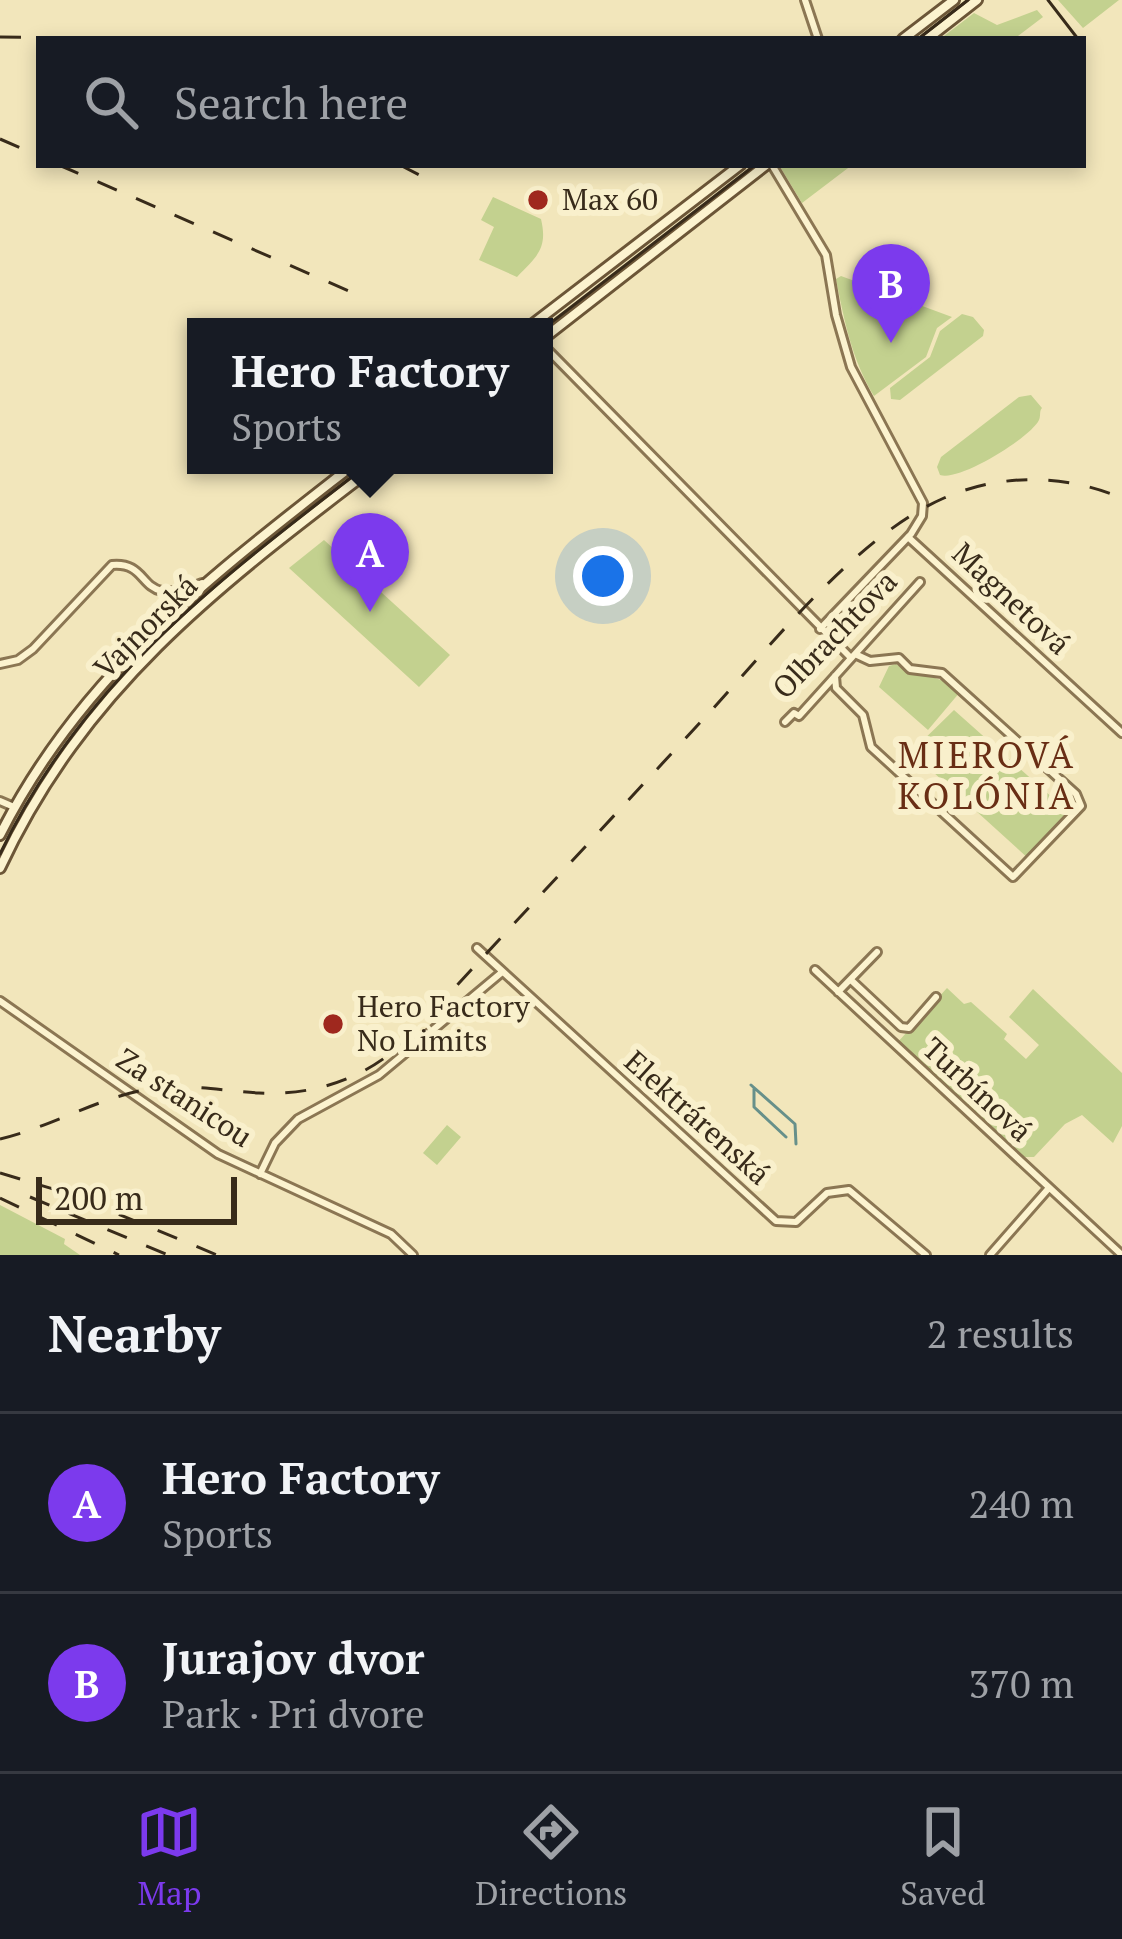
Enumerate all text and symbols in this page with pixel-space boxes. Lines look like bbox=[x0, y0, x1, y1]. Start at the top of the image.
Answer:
search box bbox=[36, 36, 1086, 168]
icon: search bbox=[78, 69, 144, 135]
text: Search here bbox=[174, 72, 408, 132]
place label: Max 60 bbox=[562, 179, 658, 219]
marker: Max 60 bbox=[525, 187, 551, 213]
pin: B bbox=[852, 244, 930, 343]
popup bbox=[187, 318, 553, 474]
text: Hero Factory bbox=[231, 340, 509, 400]
text: Sports bbox=[231, 400, 342, 452]
pin: A bbox=[331, 513, 409, 612]
street label: Magnetová bbox=[944, 533, 1079, 663]
your location bbox=[573, 546, 633, 606]
street label: Olbrachtova bbox=[763, 562, 905, 707]
street label: Vajnorská bbox=[85, 566, 206, 687]
district label: MIEROVÁ KOLÓNIA bbox=[898, 731, 1076, 819]
place label: Hero Factory No Limits bbox=[357, 986, 530, 1060]
marker: Hero Factory No Limits bbox=[320, 1011, 346, 1037]
street label: Turbínová bbox=[914, 1028, 1041, 1150]
street label: Za stanicou bbox=[109, 1038, 260, 1156]
street label: Elektrárenská bbox=[616, 1041, 779, 1193]
scale bar bbox=[36, 1171, 237, 1224]
text: 200 m bbox=[54, 1176, 143, 1219]
text: Nearby bbox=[48, 1299, 221, 1367]
text: 2 results bbox=[927, 1307, 1074, 1359]
text: Hero Factory bbox=[162, 1447, 439, 1507]
text: A bbox=[73, 1477, 101, 1529]
text: 240 m bbox=[969, 1477, 1074, 1529]
text: Sports bbox=[162, 1507, 273, 1559]
text: Jurajov dvor bbox=[162, 1627, 424, 1687]
text: B bbox=[74, 1657, 100, 1709]
text: 370 m bbox=[969, 1657, 1074, 1709]
text: Park · Pri dvore bbox=[162, 1687, 425, 1739]
tab: Map bbox=[136, 1799, 202, 1914]
tab: Directions bbox=[475, 1799, 627, 1914]
tab: Saved bbox=[900, 1799, 986, 1914]

